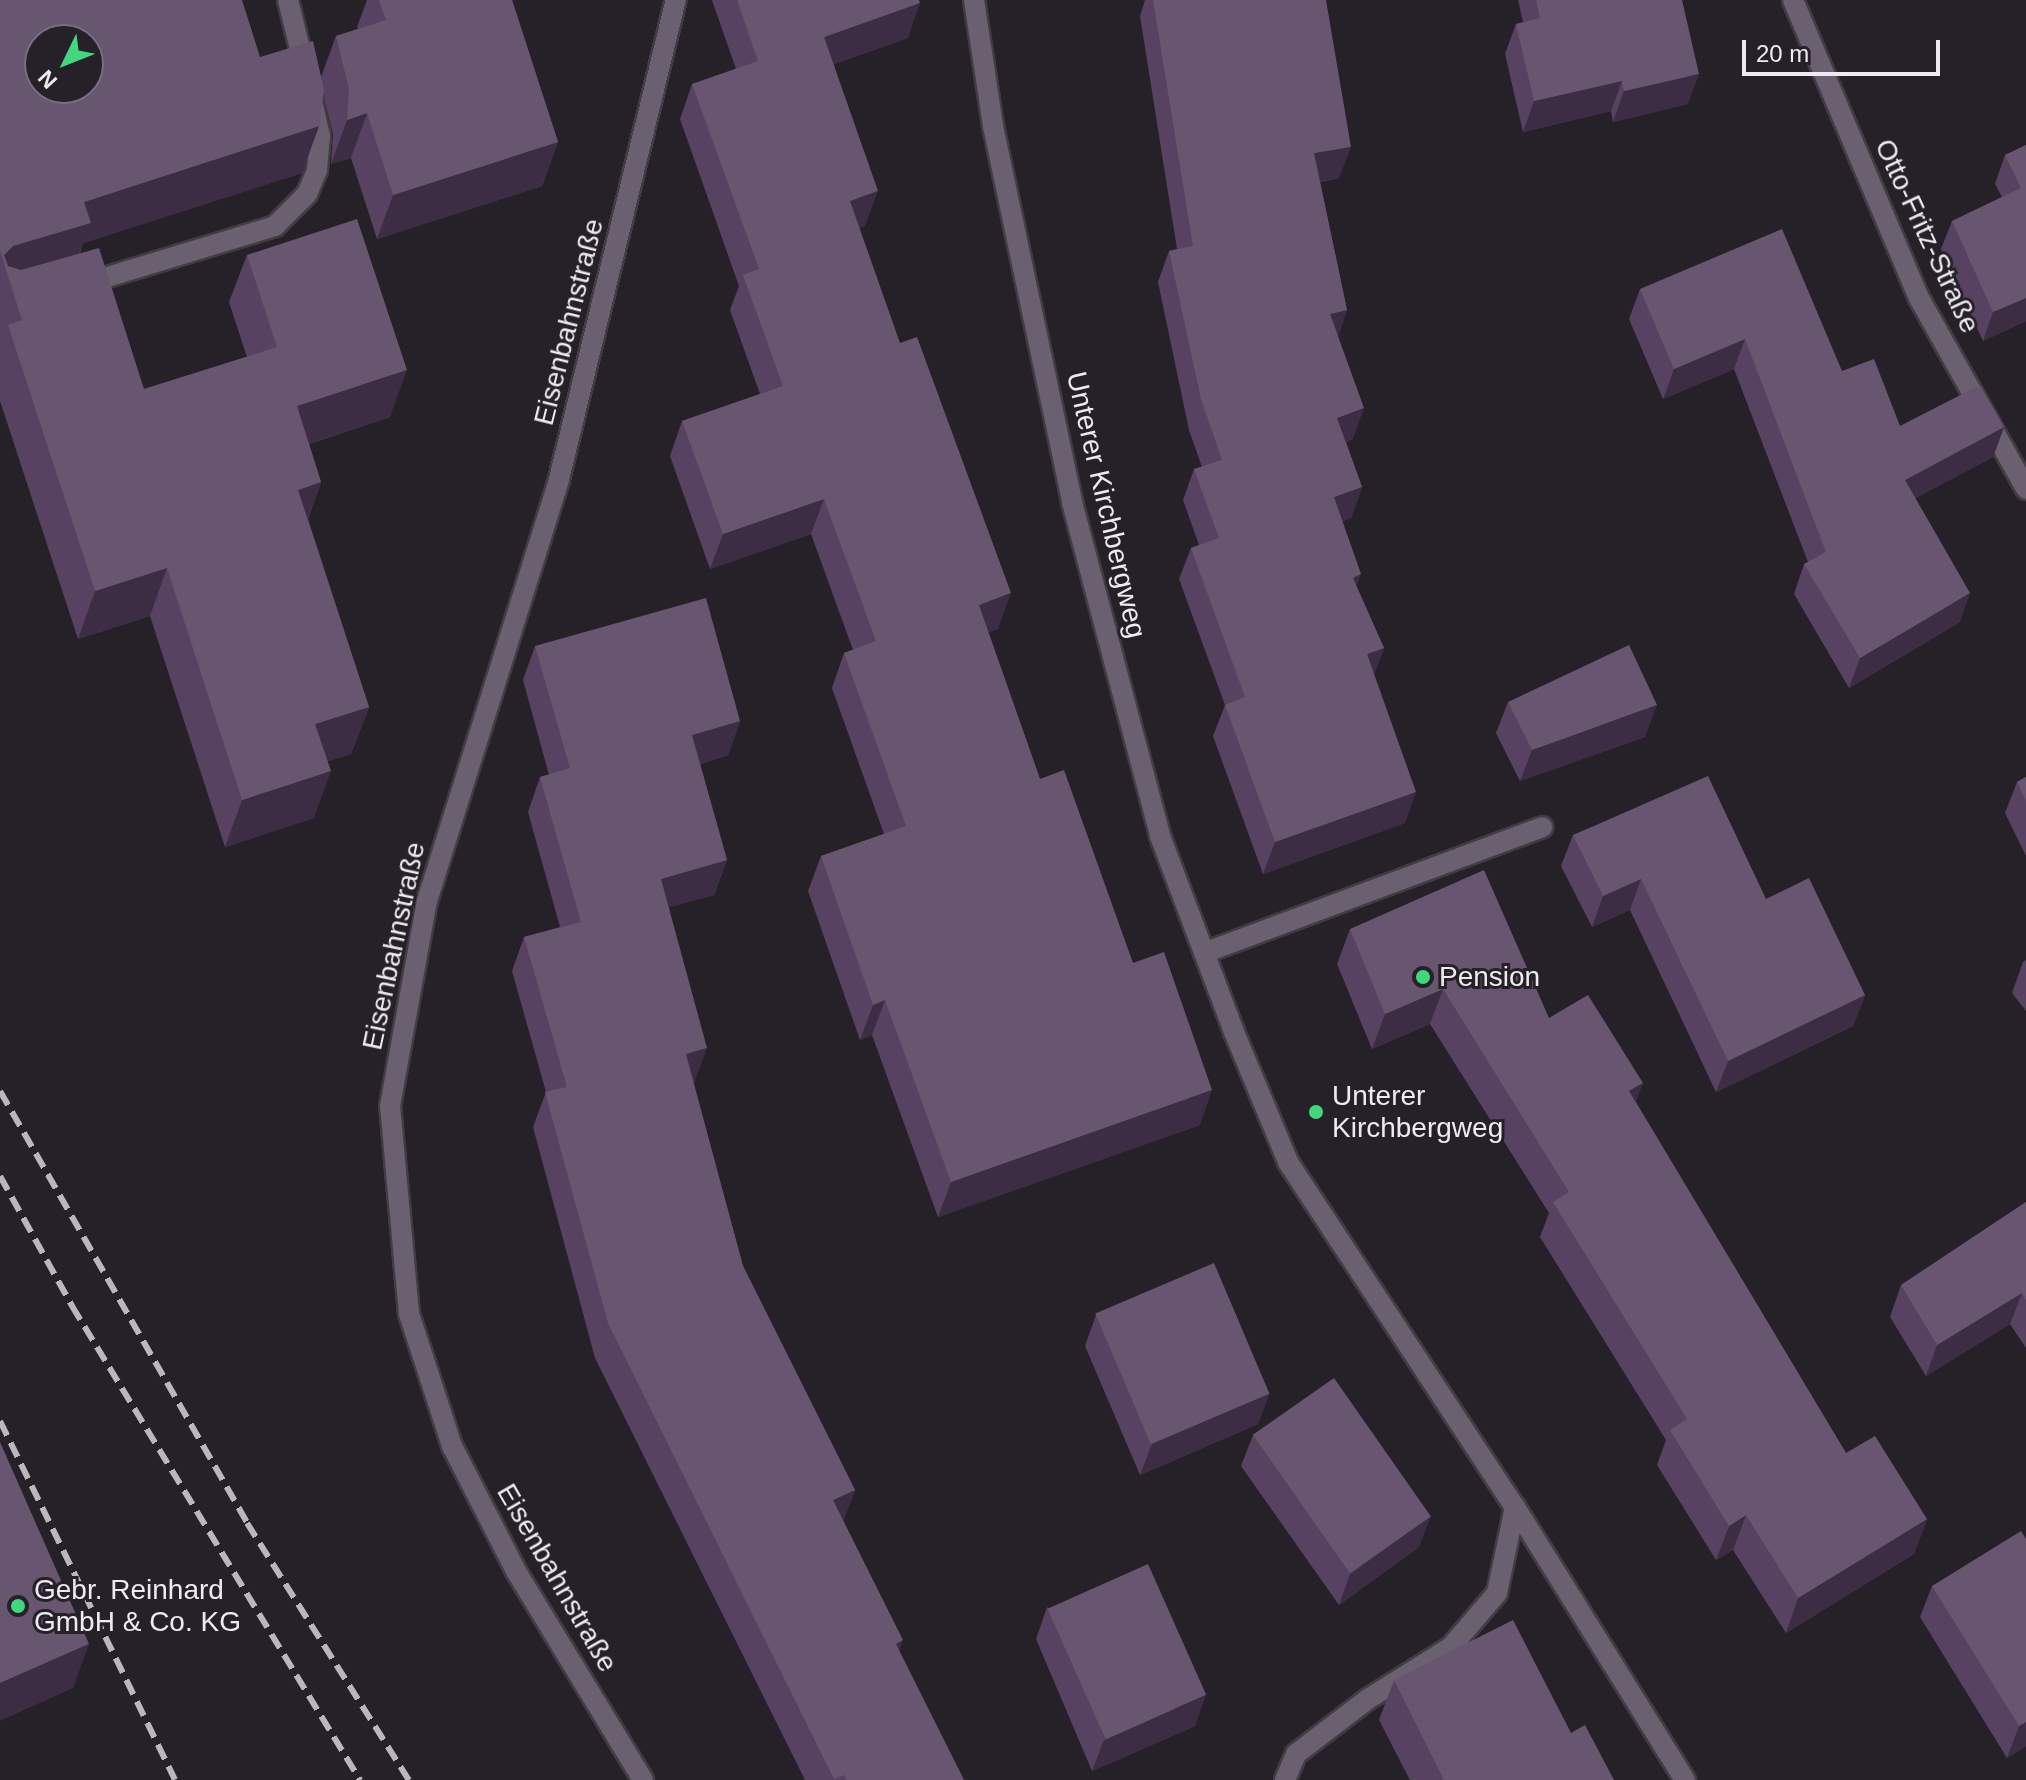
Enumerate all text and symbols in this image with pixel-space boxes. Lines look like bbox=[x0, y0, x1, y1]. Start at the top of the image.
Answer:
north arrow bbox=[24, 24, 104, 104]
scale bar bbox=[1746, 24, 1944, 74]
text: 20 m bbox=[1756, 40, 1809, 67]
text: N bbox=[33, 65, 62, 94]
street label: Otto-Fritz-Straße bbox=[1867, 134, 1987, 338]
street label: Eisenbahnstraße bbox=[527, 215, 611, 429]
street label: Unterer Kirchbergweg bbox=[1059, 369, 1153, 641]
street label: Eisenbahnstraße bbox=[356, 839, 432, 1053]
place label: Pension bbox=[1439, 960, 1540, 994]
marker: Pension bbox=[1414, 968, 1432, 986]
place label: Unterer Kirchbergweg bbox=[1332, 1079, 1503, 1145]
marker: Unterer Kirchbergweg bbox=[1307, 1103, 1325, 1121]
street label: Eisenbahnstraße bbox=[490, 1478, 624, 1678]
place label: Gebr. Reinhard GmbH & Co. KG bbox=[34, 1573, 241, 1639]
marker: Gebr. Reinhard GmbH & Co. KG bbox=[9, 1597, 27, 1615]

